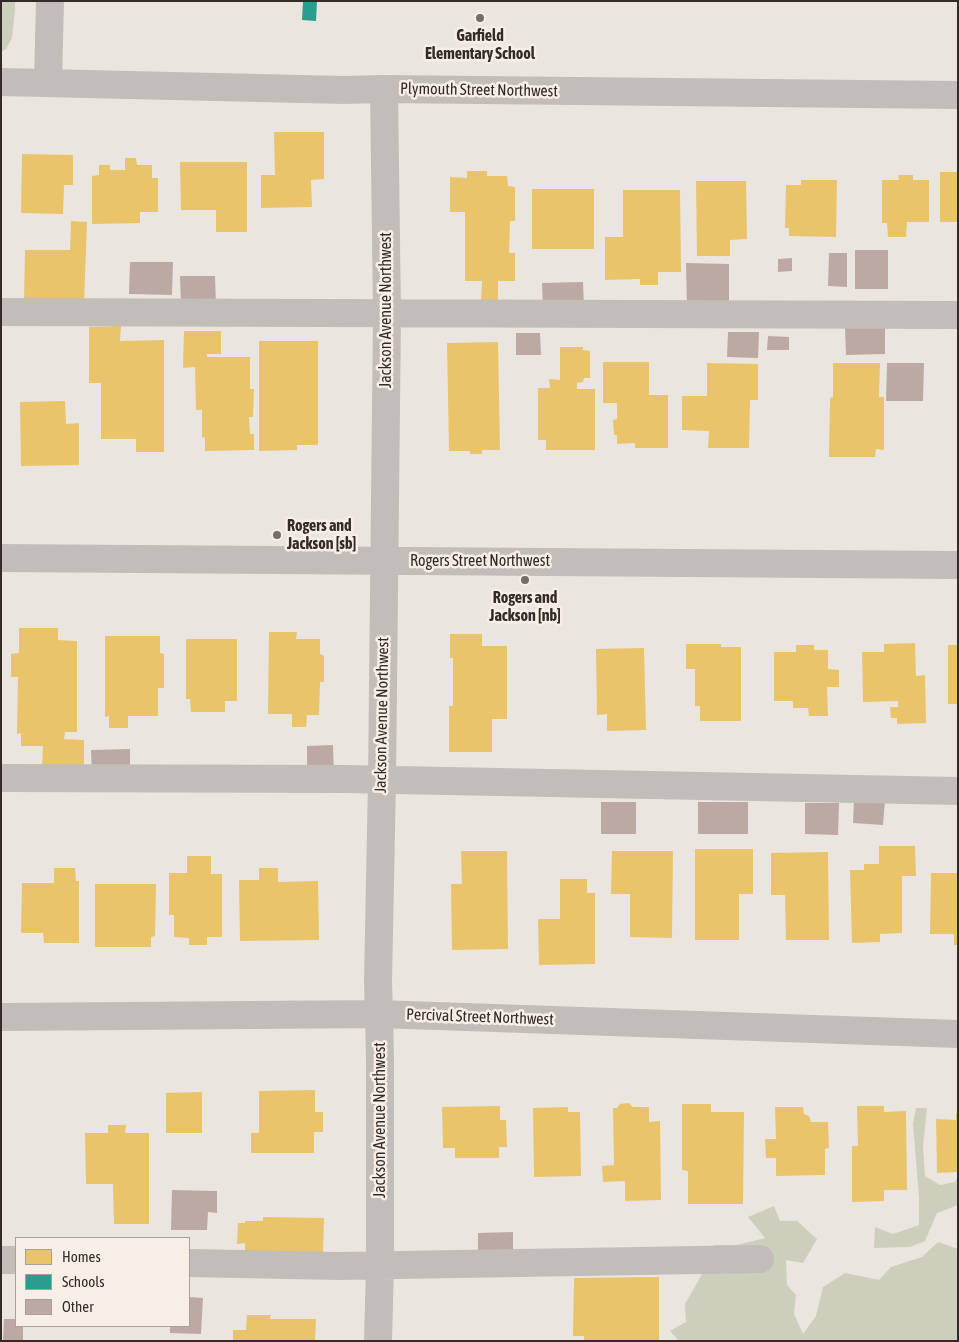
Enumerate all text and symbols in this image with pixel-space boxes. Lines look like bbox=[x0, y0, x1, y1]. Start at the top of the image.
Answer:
marker: Garfield Elementary School bbox=[474, 12, 486, 24]
place label: Garfield Elementary School bbox=[425, 26, 535, 64]
street label: Plymouth Street Northwest bbox=[400, 79, 558, 101]
street label: Jackson Avenue Northwest bbox=[376, 232, 396, 388]
place label: Rogers and Jackson [sb] bbox=[287, 516, 356, 554]
marker: Rogers and Jackson [sb] bbox=[271, 529, 283, 541]
street label: Rogers Street Northwest bbox=[410, 551, 550, 571]
marker: Rogers and Jackson [nb] bbox=[519, 574, 531, 586]
place label: Rogers and Jackson [nb] bbox=[489, 588, 561, 626]
street label: Jackson Avenue Northwest bbox=[371, 637, 393, 793]
street label: Percival Street Northwest bbox=[406, 1005, 554, 1029]
street label: Jackson Avenue Northwest bbox=[370, 1042, 390, 1198]
legend bbox=[15, 1237, 190, 1327]
text: Homes bbox=[62, 1248, 101, 1265]
text: Schools bbox=[62, 1273, 105, 1290]
text: Other bbox=[62, 1298, 94, 1315]

